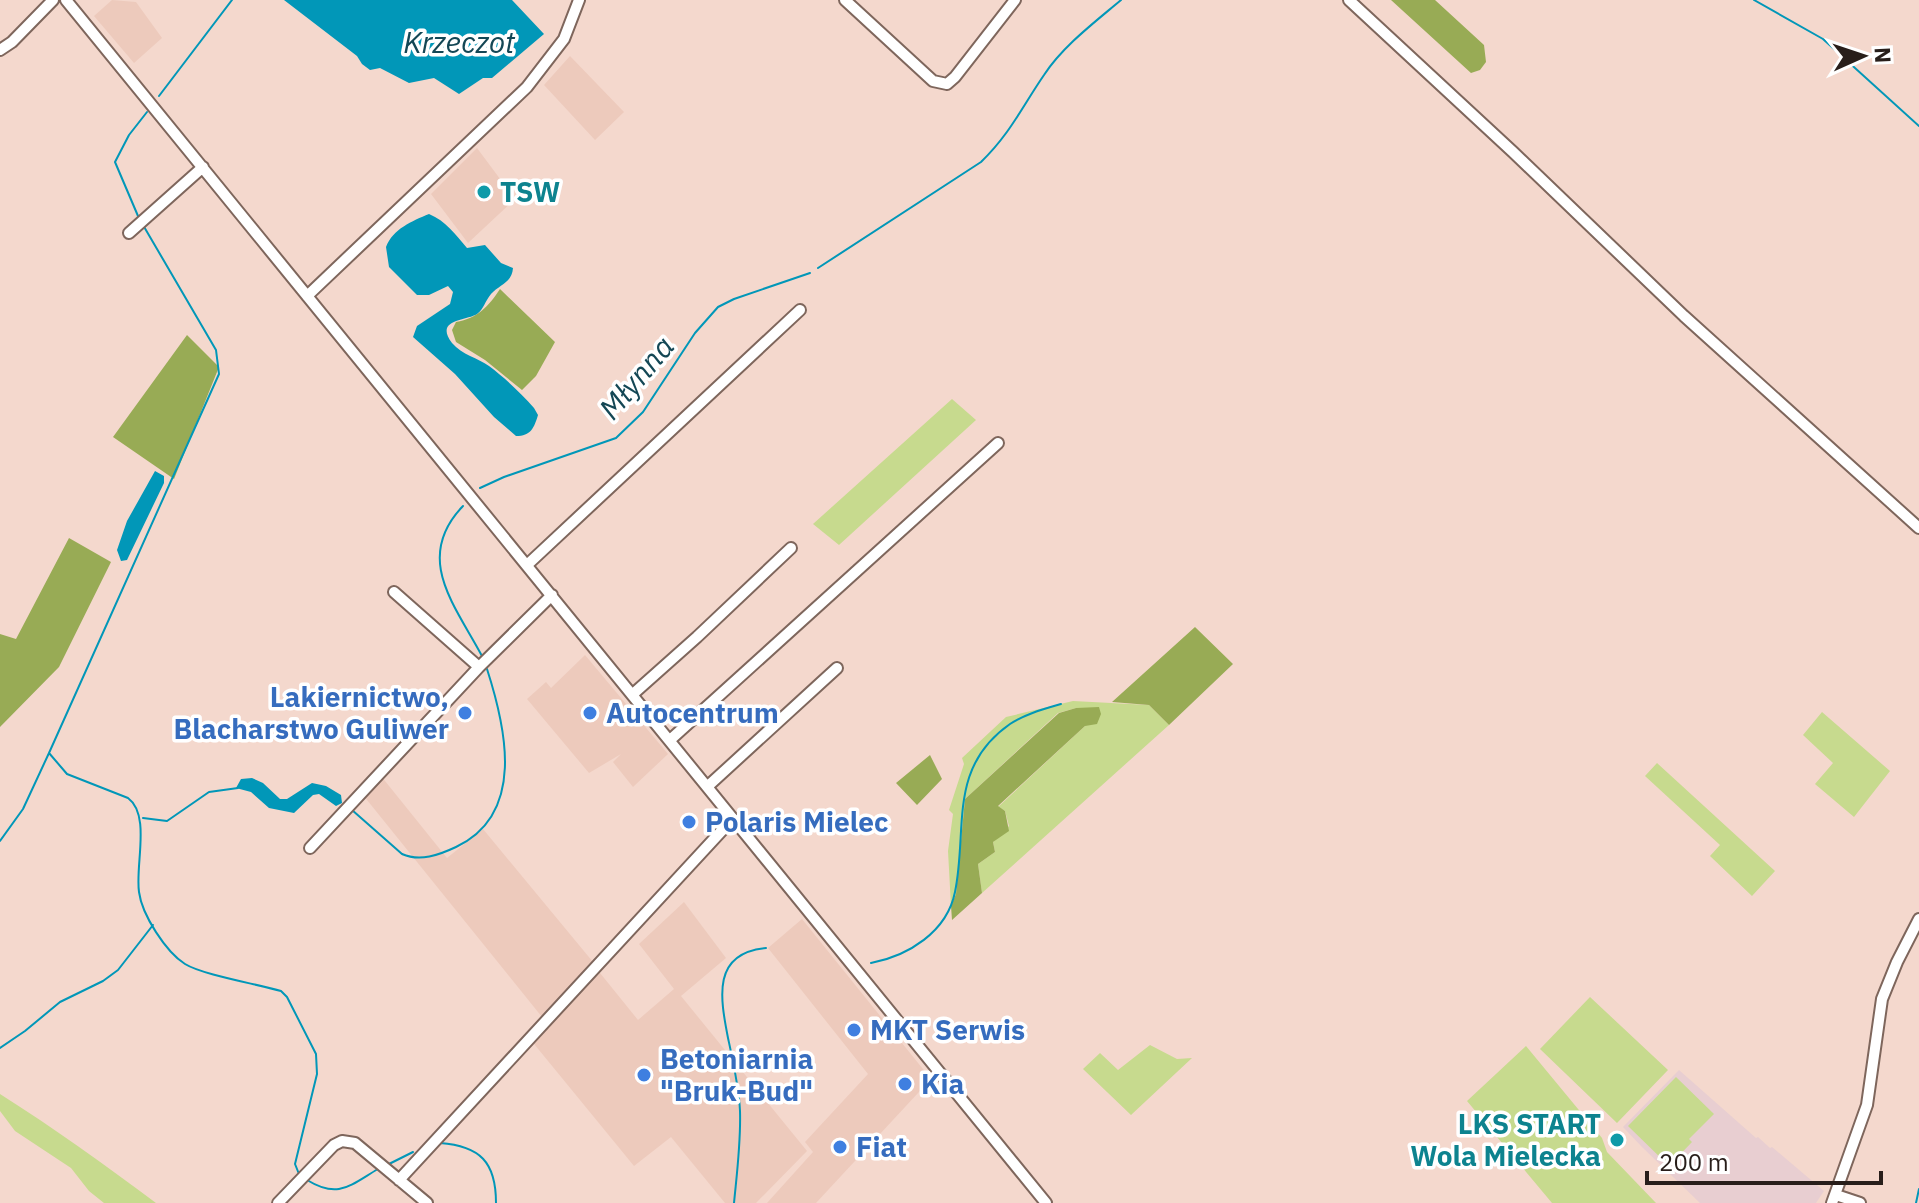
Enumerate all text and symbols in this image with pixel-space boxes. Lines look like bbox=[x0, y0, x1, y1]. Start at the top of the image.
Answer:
north arrow bbox=[1823, 16, 1903, 96]
water label: Krzeczot bbox=[403, 22, 516, 61]
text: N bbox=[1869, 46, 1898, 64]
place label: TSW bbox=[500, 173, 560, 210]
marker: TSW bbox=[475, 183, 493, 201]
water label: Młynna bbox=[590, 327, 682, 427]
place label: Lakiernictwo, Blacharstwo Guliwer bbox=[174, 678, 449, 747]
place label: Autocentrum bbox=[606, 694, 779, 731]
marker: Lakiernictwo, Blacharstwo Guliwer bbox=[456, 704, 474, 722]
marker: Autocentrum bbox=[581, 704, 599, 722]
place label: Polaris Mielec bbox=[705, 803, 888, 840]
marker: Polaris Mielec bbox=[680, 813, 698, 831]
place label: MKT Serwis bbox=[870, 1011, 1025, 1048]
marker: MKT Serwis bbox=[845, 1021, 863, 1039]
place label: Betoniarnia "Bruk-Bud" bbox=[660, 1040, 813, 1109]
place label: Kia bbox=[921, 1065, 964, 1102]
marker: Betoniarnia "Bruk-Bud" bbox=[635, 1066, 653, 1084]
marker: Kia bbox=[896, 1075, 914, 1093]
place label: LKS START Wola Mielecka bbox=[1410, 1105, 1601, 1174]
place label: Fiat bbox=[856, 1128, 907, 1165]
marker: LKS START Wola Mielecka bbox=[1608, 1131, 1626, 1149]
scale bar bbox=[1647, 1135, 1881, 1185]
marker: Fiat bbox=[831, 1138, 849, 1156]
text: 200 m bbox=[1659, 1146, 1729, 1178]

